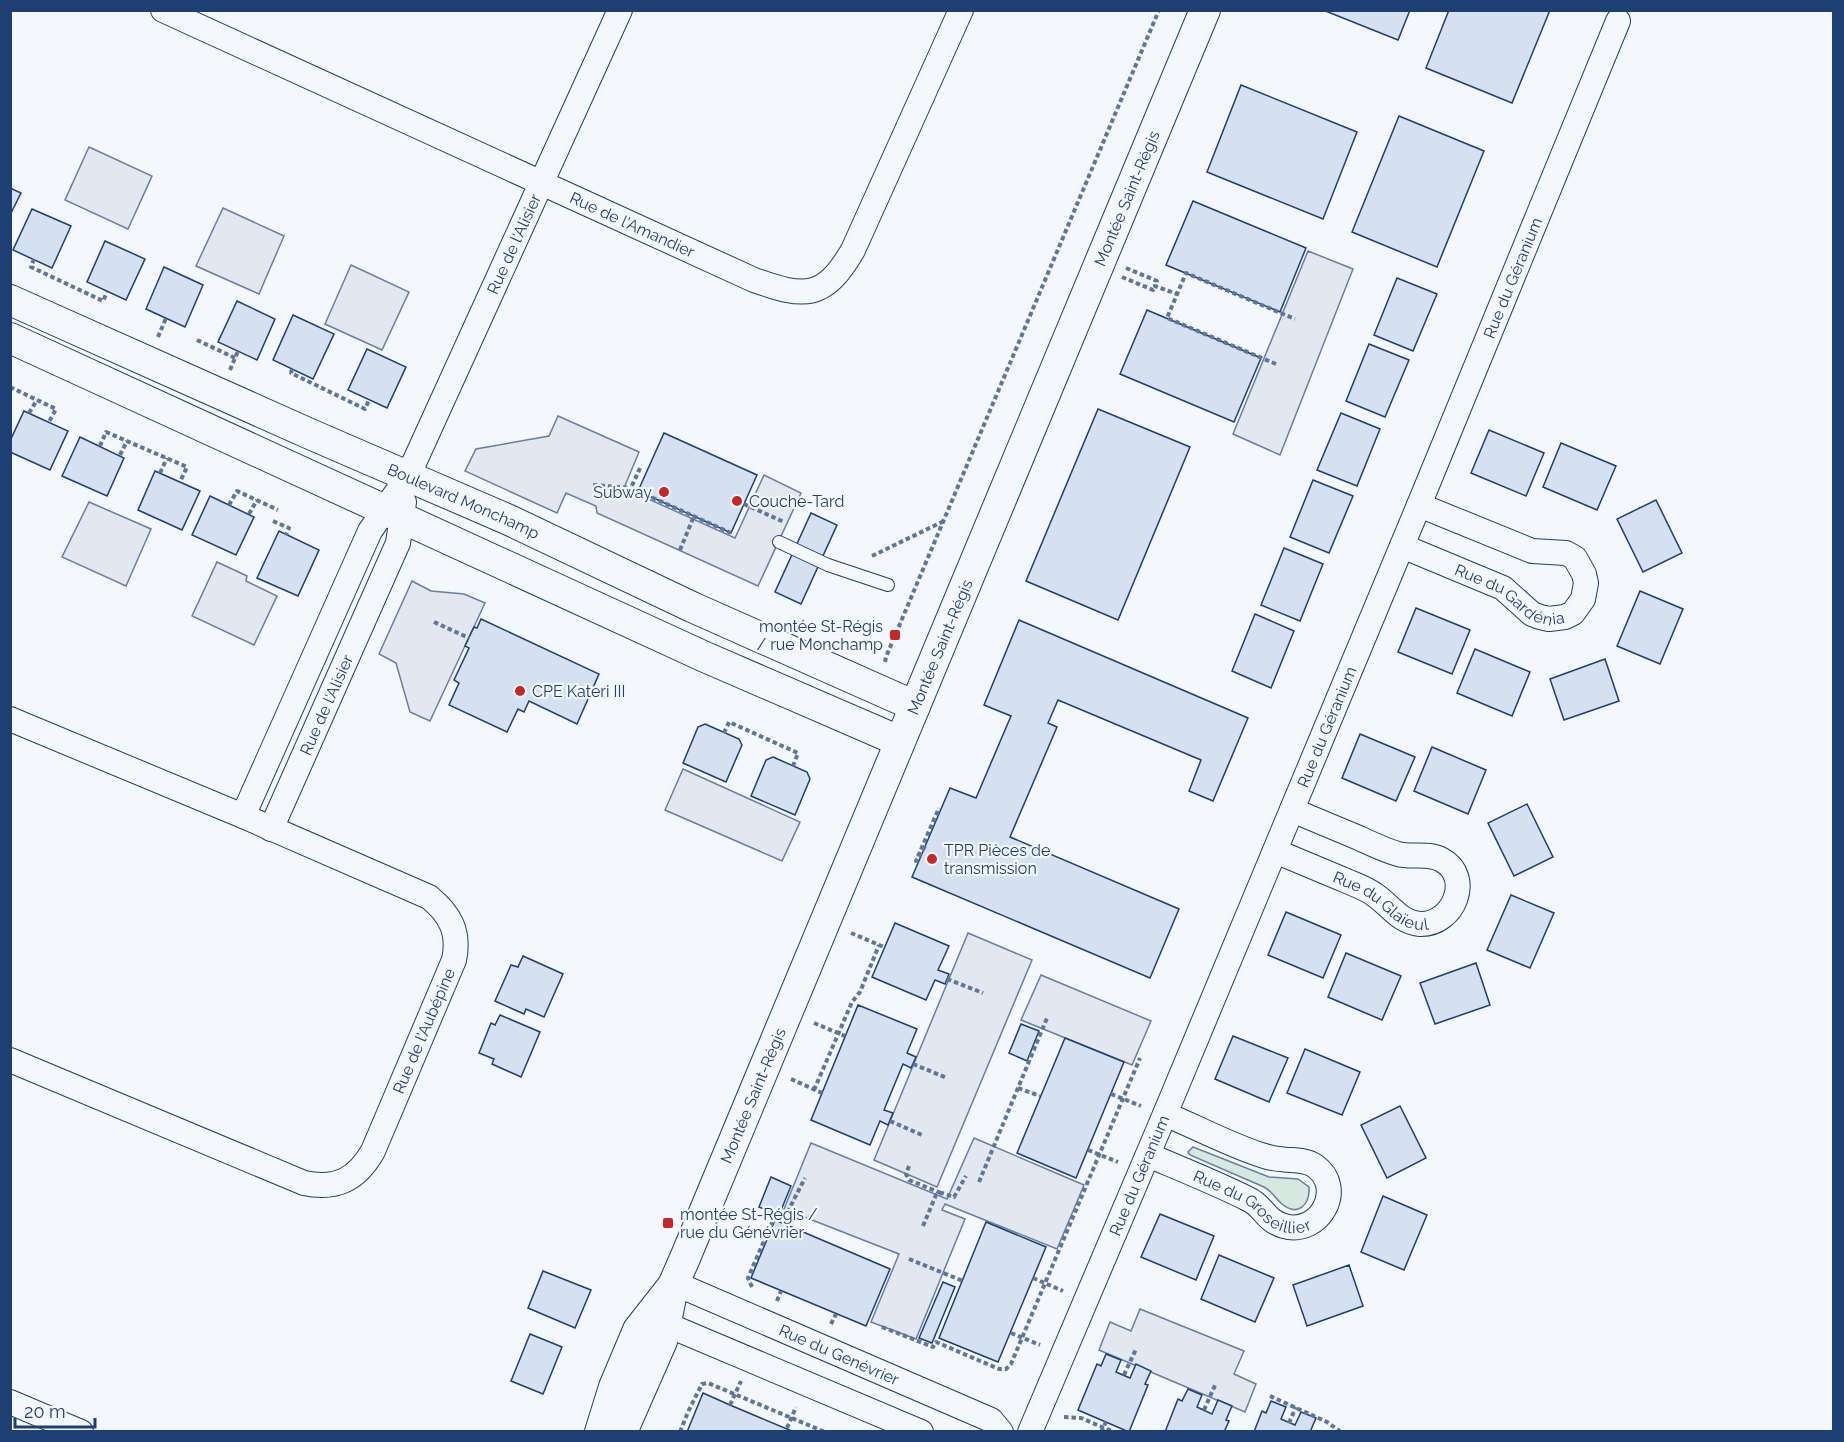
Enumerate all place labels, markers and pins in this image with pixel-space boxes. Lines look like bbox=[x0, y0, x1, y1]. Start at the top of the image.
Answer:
place label: Subway bbox=[593, 483, 652, 502]
marker: Subway bbox=[657, 485, 671, 499]
place label: Couche-Tard bbox=[749, 492, 844, 511]
marker: Couche-Tard bbox=[730, 494, 744, 508]
place label: montée St-Régis / rue Monchamp bbox=[757, 617, 883, 654]
marker: montée St-Régis / rue Monchamp bbox=[888, 628, 902, 642]
place label: CPE Kateri III bbox=[532, 682, 625, 701]
marker: CPE Kateri III bbox=[513, 684, 527, 698]
place label: TPR Pièces de transmission bbox=[944, 841, 1050, 878]
marker: TPR Pièces de transmission bbox=[925, 852, 939, 866]
place label: montée St-Régis / rue du Génévrier bbox=[680, 1205, 818, 1242]
marker: montée St-Régis / rue du Génévrier bbox=[661, 1216, 675, 1230]

